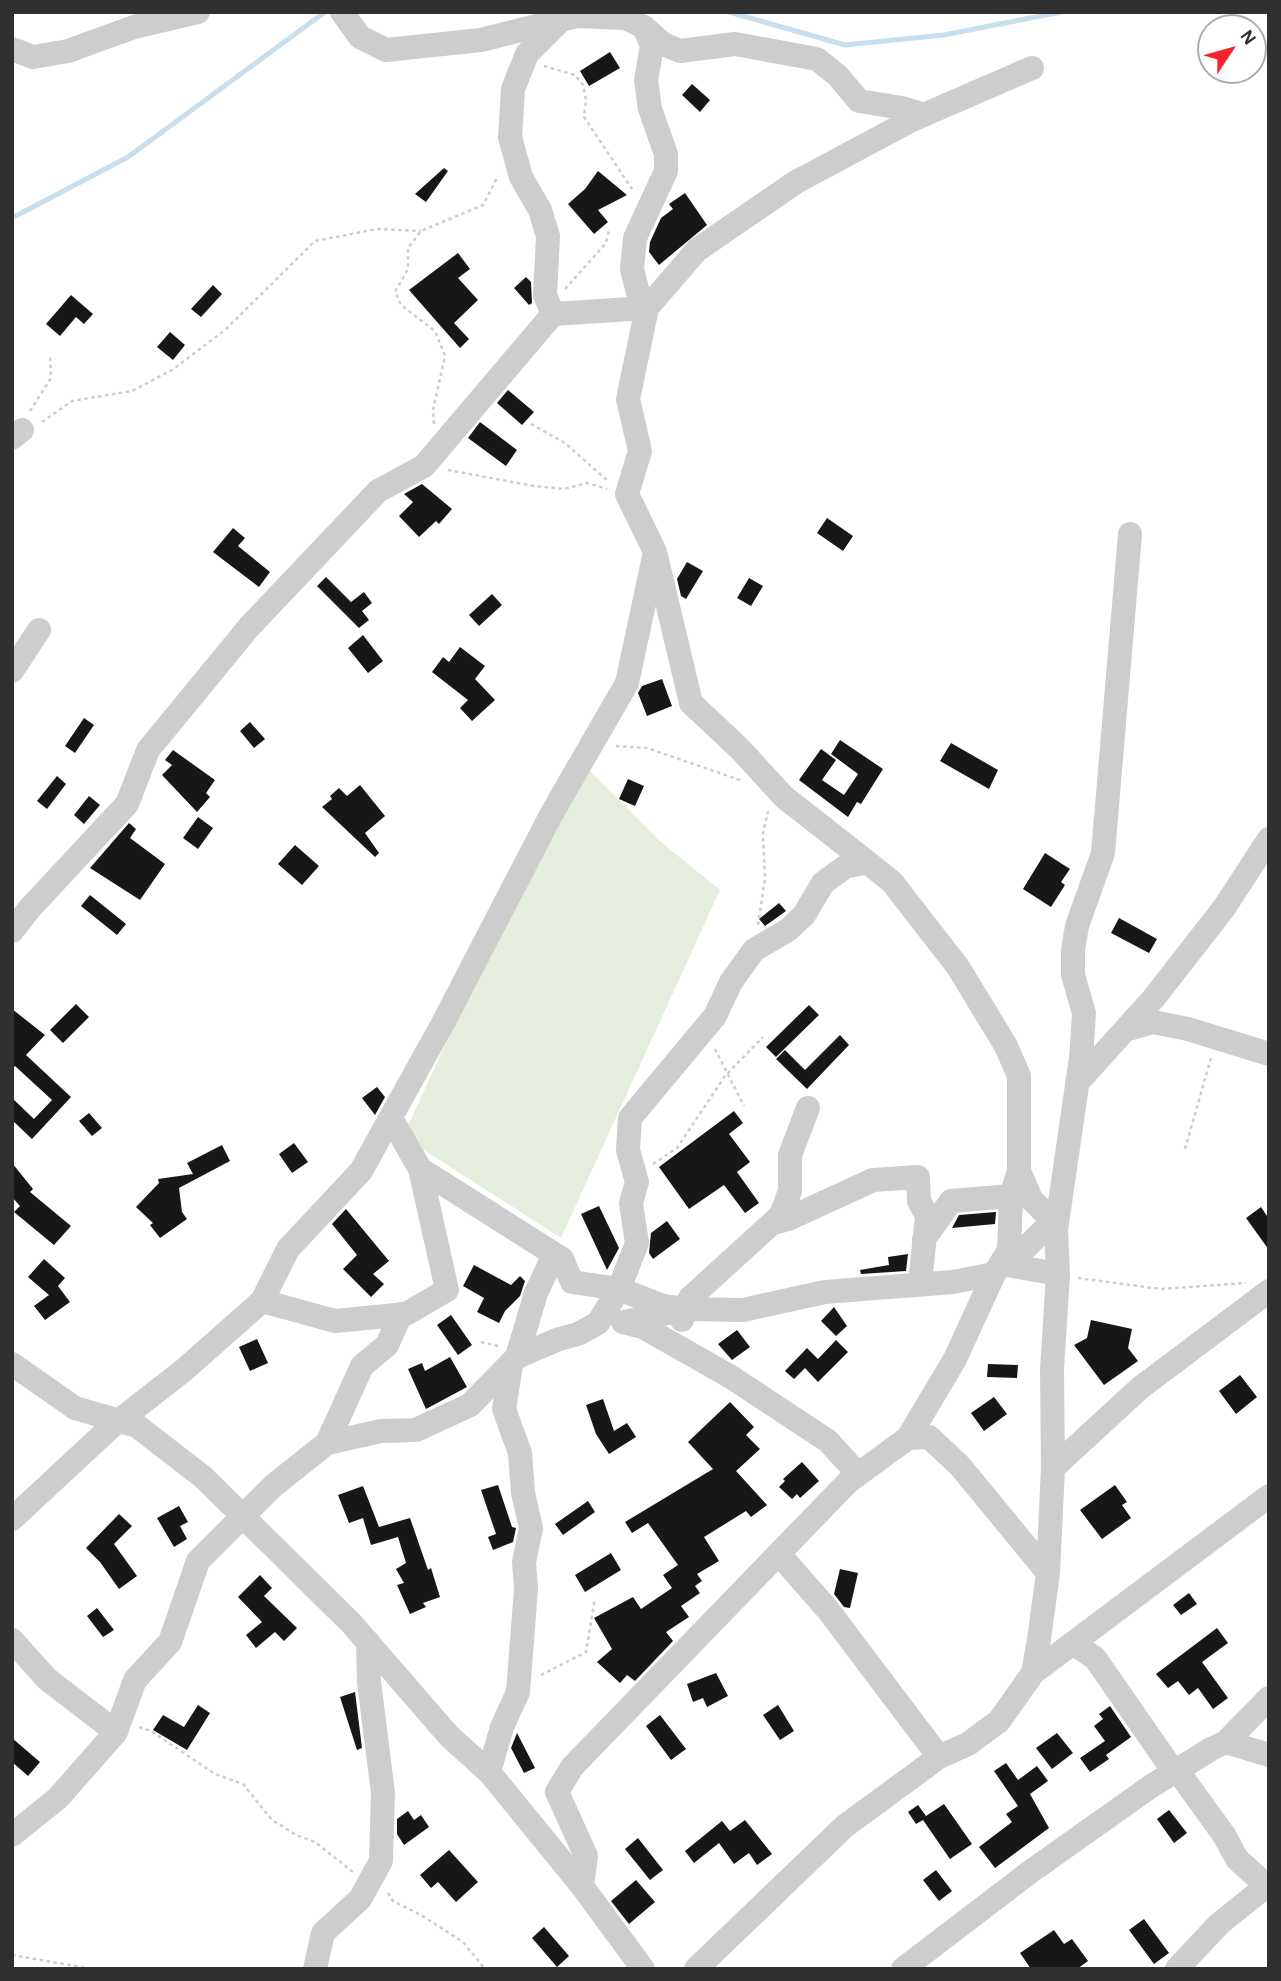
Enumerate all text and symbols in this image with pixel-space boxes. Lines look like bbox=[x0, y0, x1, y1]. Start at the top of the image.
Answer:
north arrow bbox=[1197, 14, 1267, 84]
text: N bbox=[1236, 27, 1259, 48]

